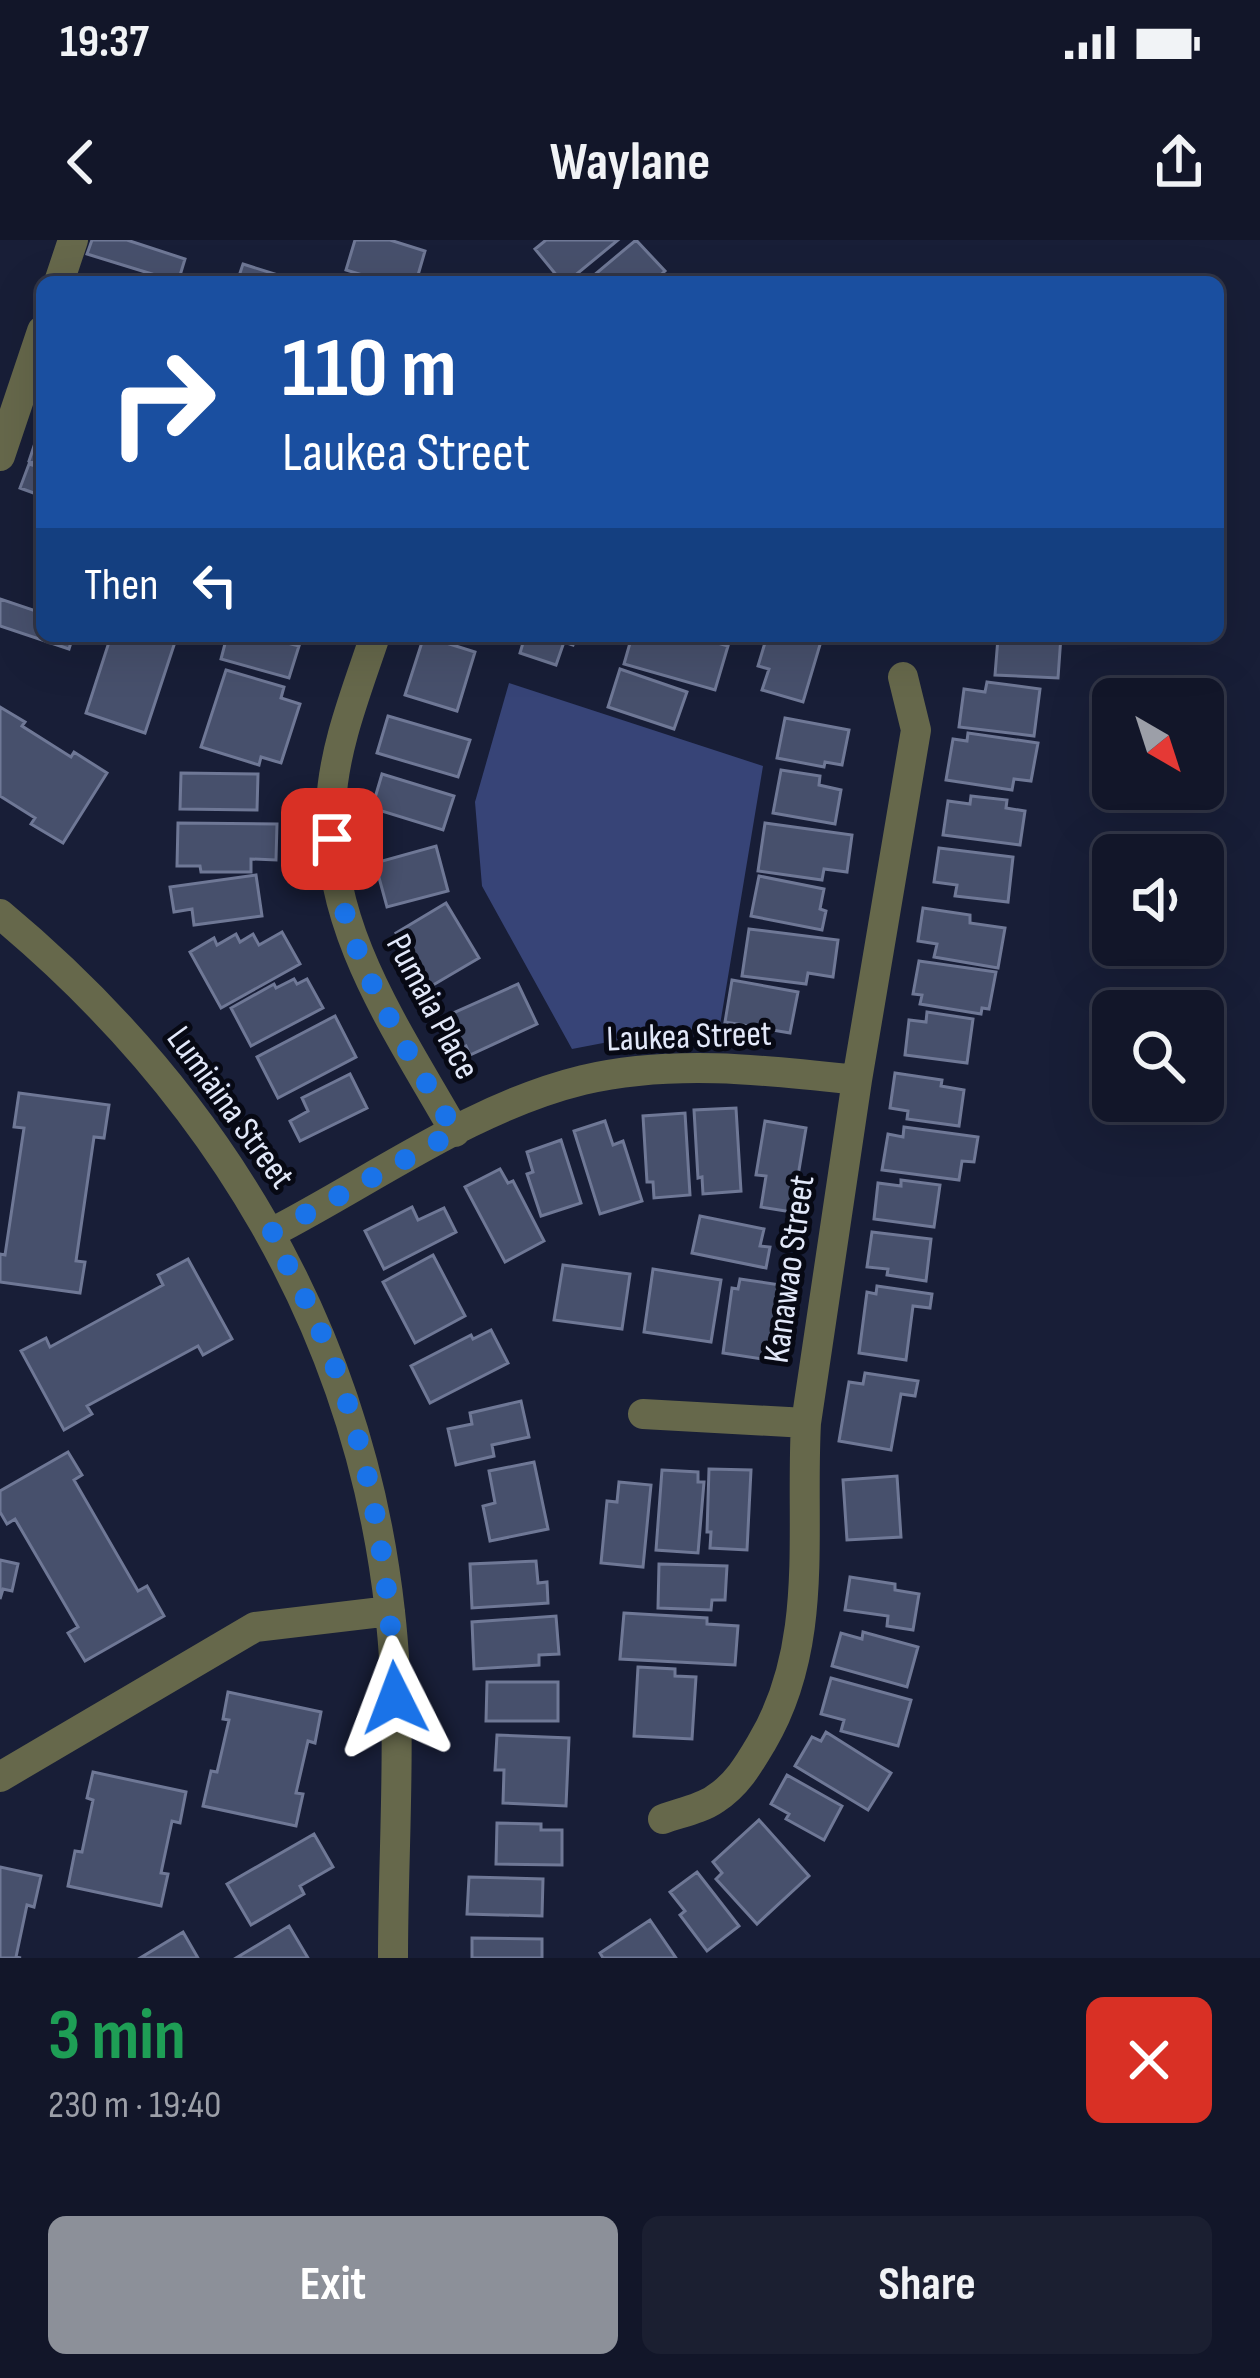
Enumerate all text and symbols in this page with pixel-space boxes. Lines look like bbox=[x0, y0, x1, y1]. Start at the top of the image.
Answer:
text: 19:37 bbox=[60, 15, 149, 70]
icon: back bbox=[48, 129, 114, 195]
icon: share bbox=[1146, 129, 1212, 195]
text: Waylane bbox=[550, 130, 710, 195]
text: 110 m bbox=[282, 319, 457, 420]
icon: right bbox=[84, 324, 240, 480]
text: Laukea Street bbox=[282, 421, 530, 486]
icon: left bbox=[182, 552, 248, 618]
text: Then bbox=[84, 558, 158, 613]
north arrow bbox=[1092, 678, 1224, 810]
map controls bbox=[1092, 678, 1224, 1122]
pin bbox=[281, 788, 383, 890]
icon: arrive bbox=[299, 806, 365, 872]
button: sound bbox=[1092, 834, 1224, 966]
street label: Pumaia Place bbox=[376, 927, 488, 1087]
button: search bbox=[1092, 990, 1224, 1122]
street label: Laukea Street bbox=[606, 1013, 772, 1061]
street label: Lumiaina Street bbox=[157, 1019, 303, 1197]
street label: Kanawao Street bbox=[756, 1172, 824, 1366]
position arrow bbox=[332, 1635, 458, 1761]
text: 3 min bbox=[48, 1993, 186, 2080]
button: close bbox=[1086, 1997, 1212, 2123]
text: 230 m · 19:40 bbox=[48, 2082, 221, 2129]
button: Exit bbox=[48, 2216, 618, 2354]
button: Share bbox=[642, 2216, 1212, 2354]

